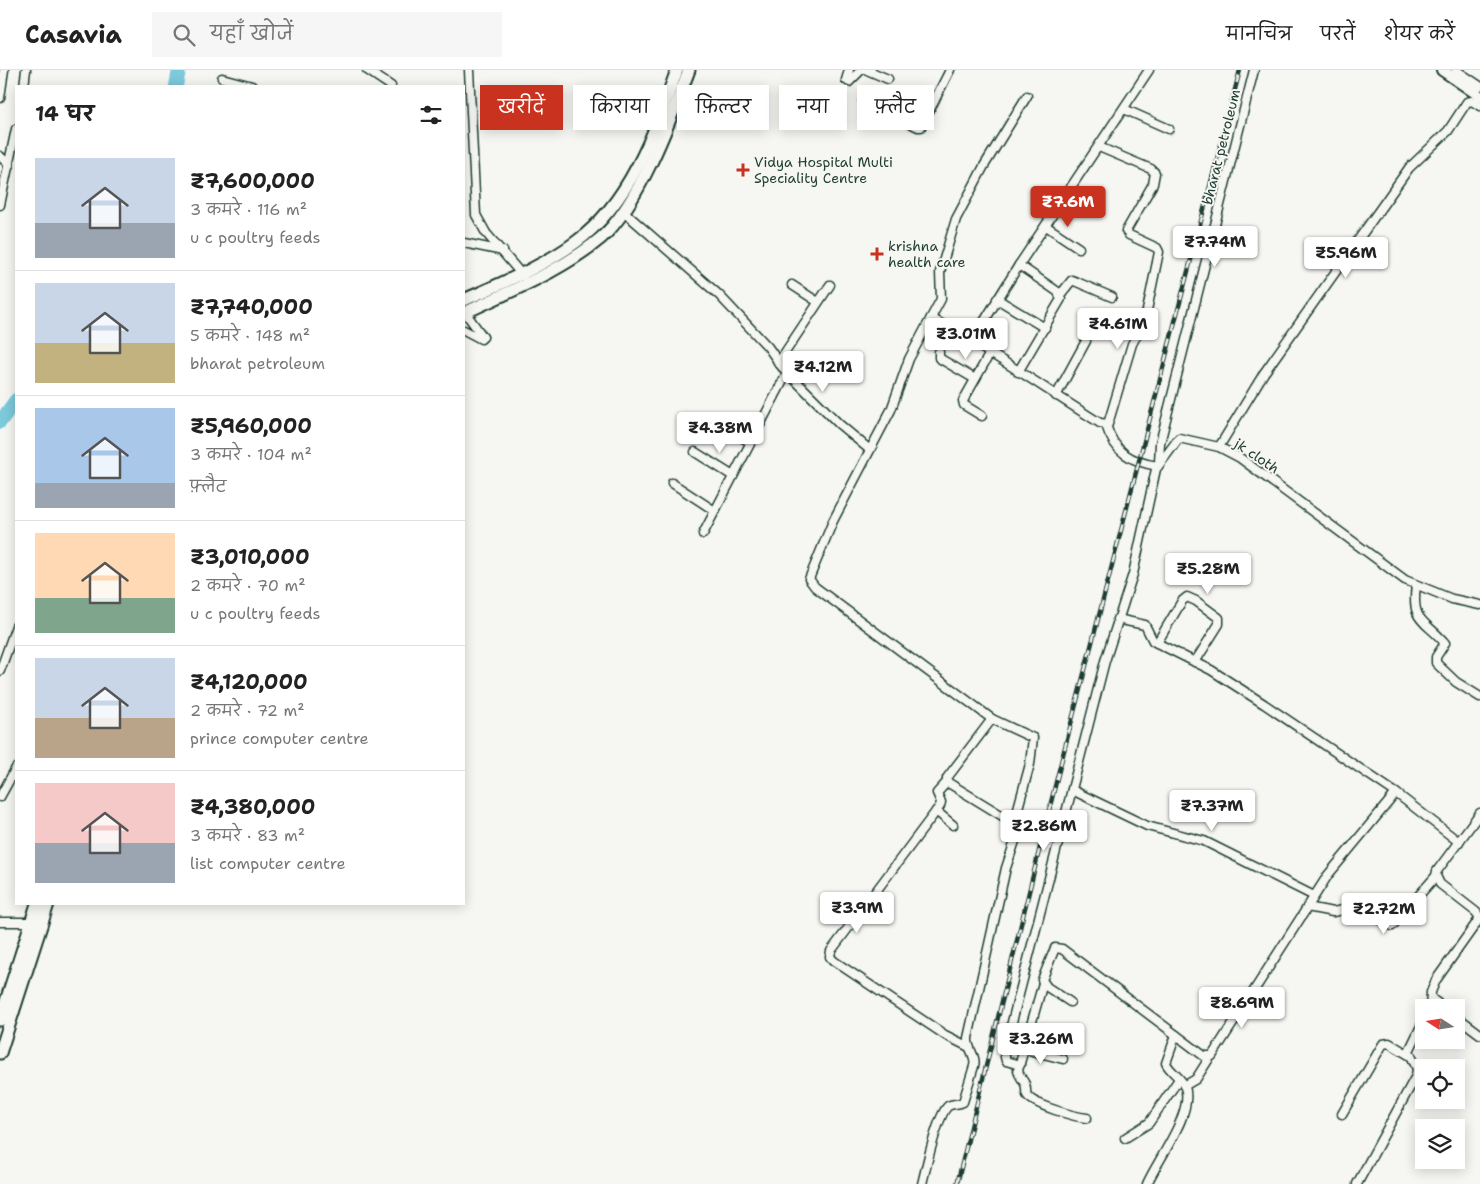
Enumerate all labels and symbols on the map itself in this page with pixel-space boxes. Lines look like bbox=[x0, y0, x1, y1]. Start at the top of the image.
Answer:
street label: bharat petroleum bbox=[1198, 87, 1244, 207]
place label: Vidya Hospital Multi Speciality Centre bbox=[754, 153, 893, 187]
marker: Vidya Hospital Multi Speciality Centre bbox=[736, 163, 750, 177]
pin: ₹7.6M bbox=[1033, 186, 1103, 228]
pin: ₹7.74M bbox=[1174, 226, 1256, 268]
pin: ₹5.96M bbox=[1305, 236, 1387, 279]
place label: krishna health care bbox=[888, 237, 966, 271]
marker: krishna health care bbox=[870, 247, 884, 261]
pin: ₹4.61M bbox=[1077, 308, 1159, 350]
pin: ₹3.01M bbox=[925, 318, 1007, 360]
pin: ₹4.12M bbox=[782, 350, 864, 393]
pin: ₹4.38M bbox=[679, 412, 761, 454]
street label: jk cloth bbox=[1230, 434, 1283, 478]
pin: ₹5.28M bbox=[1167, 552, 1249, 595]
pin: ₹7.37M bbox=[1171, 790, 1253, 832]
pin: ₹2.86M bbox=[1003, 810, 1085, 852]
pin: ₹3.9M bbox=[822, 892, 892, 934]
pin: ₹2.72M bbox=[1343, 892, 1425, 935]
pin: ₹8.69M bbox=[1201, 986, 1283, 1029]
north arrow bbox=[1415, 999, 1465, 1049]
pin: ₹3.26M bbox=[1000, 1022, 1082, 1065]

